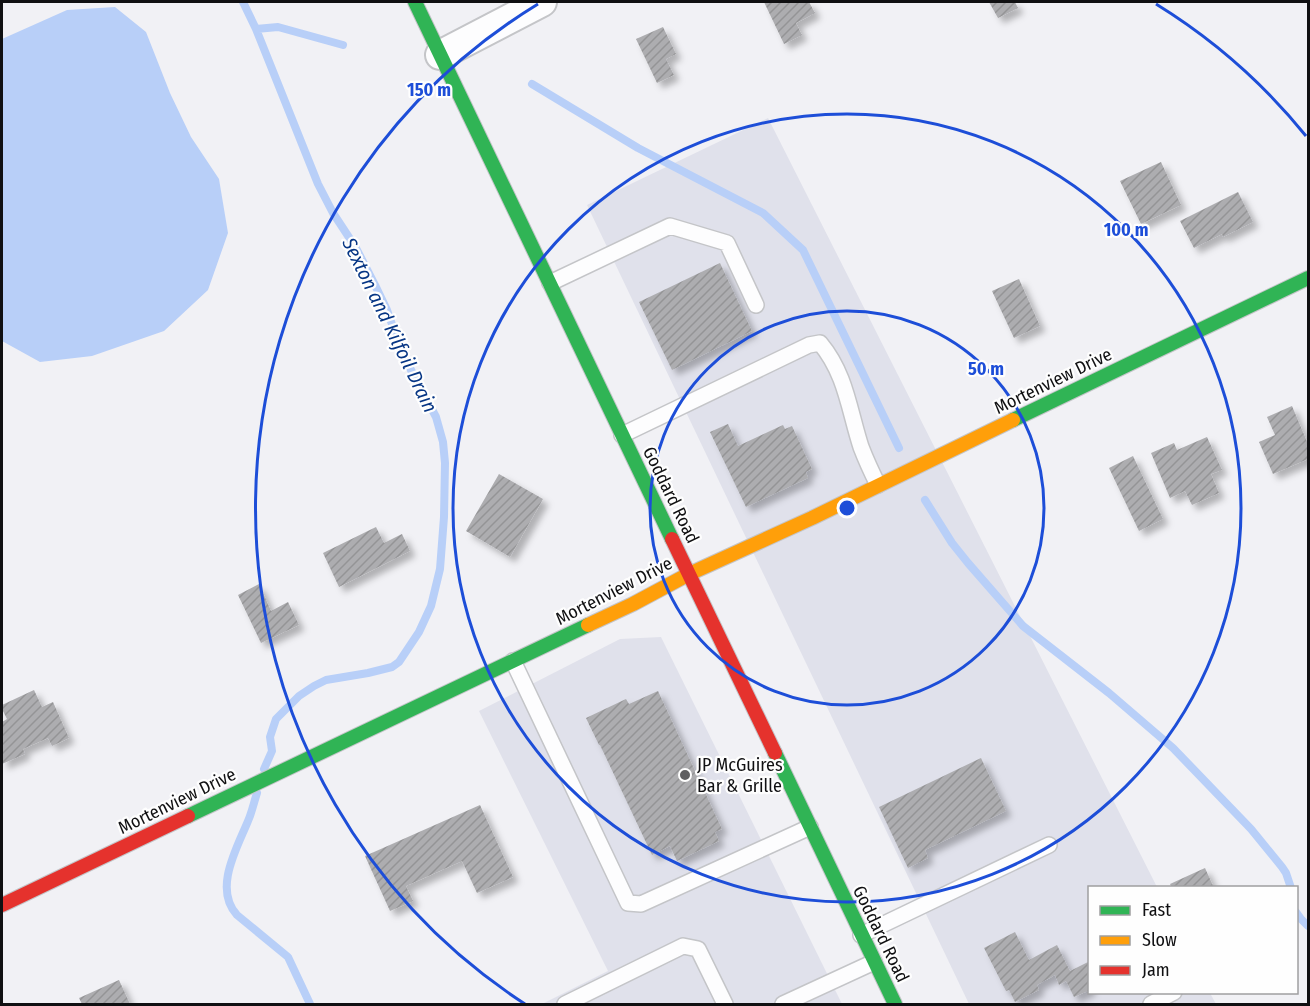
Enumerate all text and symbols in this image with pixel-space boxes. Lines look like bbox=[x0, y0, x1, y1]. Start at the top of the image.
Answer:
text: 150 m bbox=[407, 79, 451, 101]
text: 100 m bbox=[1104, 219, 1148, 241]
water label: Sexton and Kilfoil Drain bbox=[337, 233, 443, 416]
street label: Mortenview Drive bbox=[991, 343, 1115, 419]
text: 50 m bbox=[968, 358, 1004, 380]
street label: Goddard Road bbox=[638, 443, 704, 547]
centre of rings bbox=[837, 498, 857, 518]
street label: Mortenview Drive bbox=[552, 552, 676, 630]
place label: JP McGuires Bar & Grille bbox=[697, 754, 783, 797]
street label: Mortenview Drive bbox=[115, 763, 239, 839]
marker: JP McGuires Bar & Grille bbox=[678, 768, 692, 782]
street label: Goddard Road bbox=[848, 882, 914, 986]
legend bbox=[1088, 886, 1298, 994]
text: Fast bbox=[1142, 899, 1171, 921]
text: Slow bbox=[1142, 929, 1177, 951]
text: Jam bbox=[1142, 959, 1170, 981]

